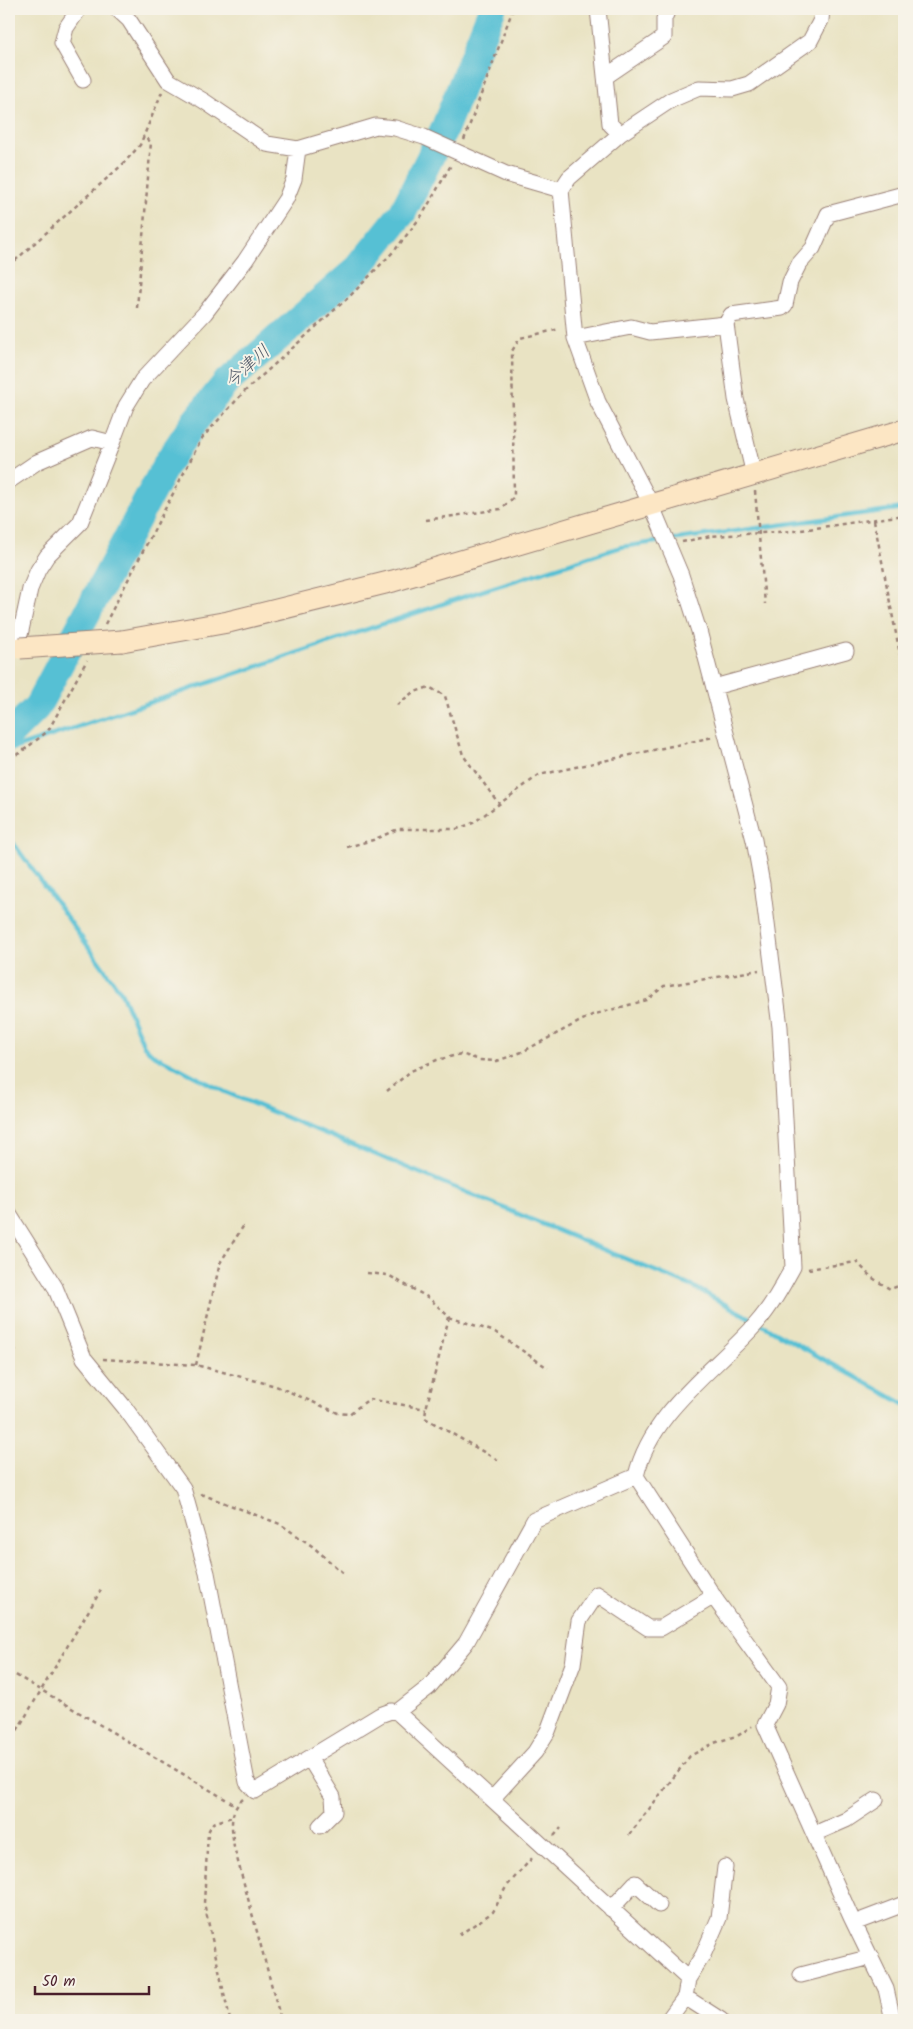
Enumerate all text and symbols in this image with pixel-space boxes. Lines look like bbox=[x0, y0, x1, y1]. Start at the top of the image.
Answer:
water label: 今津川 bbox=[218, 338, 278, 396]
scale bar bbox=[35, 1964, 149, 1996]
text: 50 m bbox=[42, 1970, 76, 1994]

